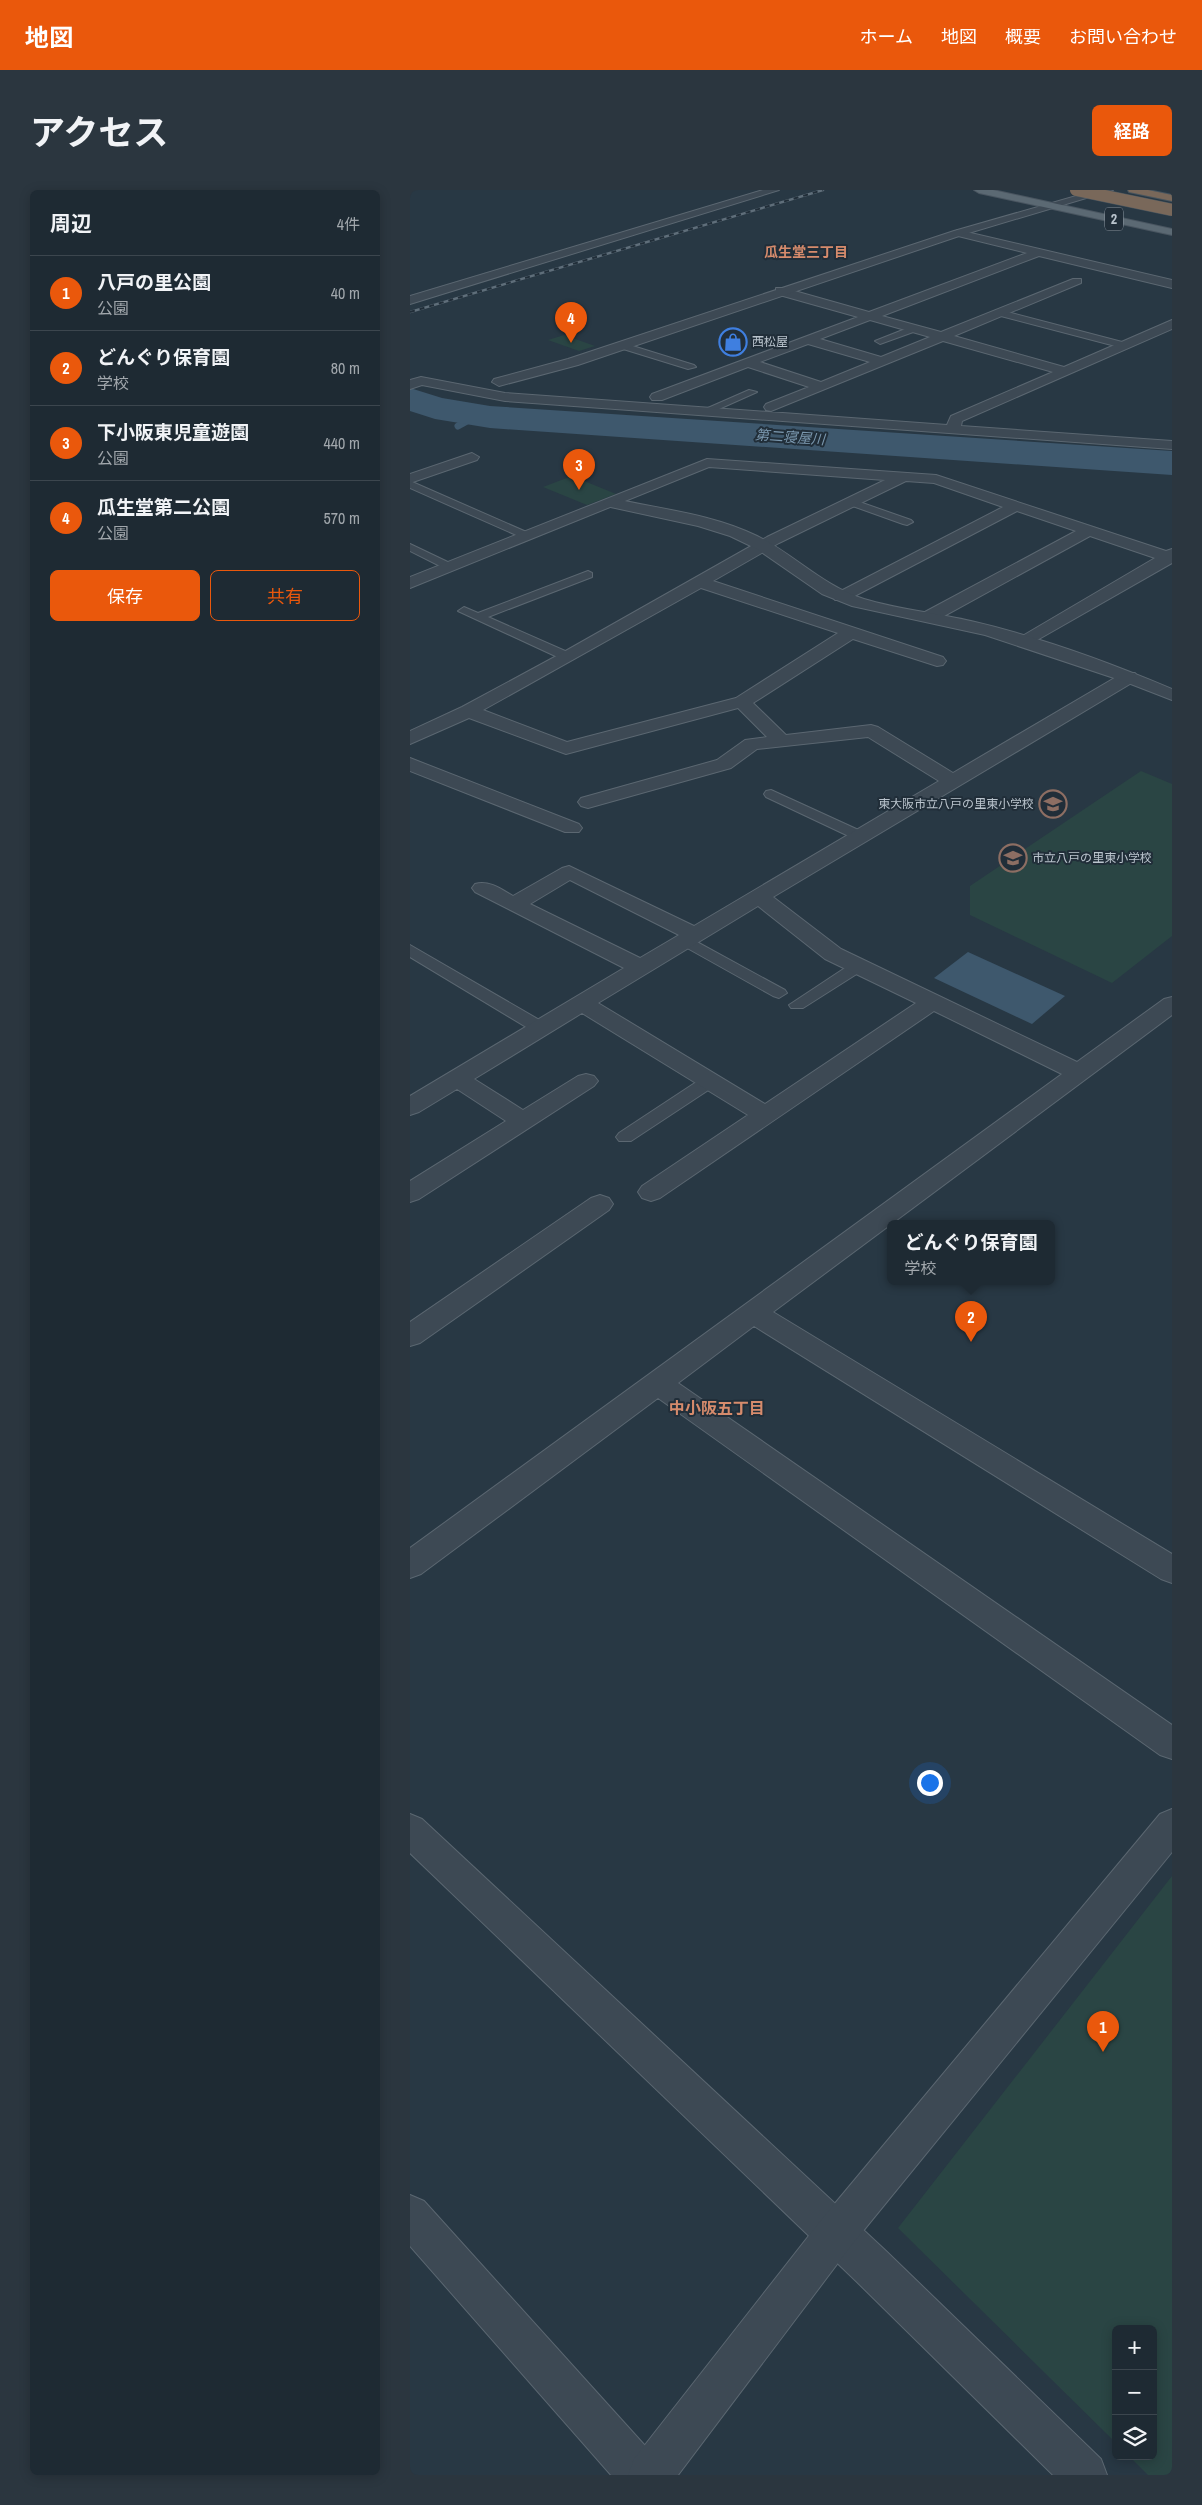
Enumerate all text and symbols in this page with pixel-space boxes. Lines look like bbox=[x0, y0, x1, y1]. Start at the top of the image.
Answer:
text: 地図 bbox=[25, 21, 73, 53]
text: ホーム bbox=[860, 24, 913, 49]
text: 地図 bbox=[941, 24, 977, 49]
text: 概要 bbox=[1005, 24, 1041, 49]
text: お問い合わせ bbox=[1069, 24, 1177, 49]
button: 経路 bbox=[1092, 105, 1172, 156]
text: アクセス bbox=[30, 109, 168, 156]
road number: 2 bbox=[1105, 208, 1123, 230]
text: 周辺 bbox=[50, 209, 92, 238]
text: 4件 bbox=[337, 213, 360, 235]
district label: 瓜生堂三丁目 bbox=[764, 243, 848, 261]
text: 八戸の里公園 bbox=[97, 269, 211, 295]
text: 1 bbox=[62, 282, 70, 304]
text: 40 m bbox=[331, 282, 360, 304]
text: 公園 bbox=[97, 297, 129, 319]
pin: 4 bbox=[555, 302, 587, 343]
shop icon: 西松屋 bbox=[718, 327, 748, 357]
place label: 西松屋 bbox=[752, 334, 788, 350]
text: どんぐり保育園 bbox=[97, 344, 230, 370]
text: 2 bbox=[62, 357, 70, 379]
text: 80 m bbox=[331, 357, 360, 379]
text: 学校 bbox=[97, 372, 129, 394]
text: 下小阪東児童遊園 bbox=[97, 419, 249, 445]
water label: 第二寝屋川 bbox=[754, 426, 828, 449]
text: 3 bbox=[62, 432, 70, 454]
text: 440 m bbox=[324, 432, 360, 454]
text: 公園 bbox=[97, 447, 129, 469]
pin: 3 bbox=[563, 449, 595, 490]
text: 瓜生堂第二公園 bbox=[97, 494, 230, 520]
text: 4 bbox=[62, 507, 70, 529]
text: 570 m bbox=[324, 507, 360, 529]
text: 公園 bbox=[97, 522, 129, 544]
button: 保存 bbox=[50, 570, 200, 621]
button: 共有 bbox=[210, 570, 360, 621]
school or university icon: 東大阪市立八戸の里東小学校 bbox=[1038, 789, 1068, 819]
place label: 東大阪市立八戸の里東小学校 bbox=[878, 796, 1034, 812]
school or university icon: 市立八戸の里東小学校 bbox=[998, 843, 1028, 873]
place label: 市立八戸の里東小学校 bbox=[1032, 850, 1152, 866]
popup bbox=[887, 1220, 1055, 1285]
text: どんぐり保育園 bbox=[904, 1229, 1038, 1255]
text: 学校 bbox=[904, 1257, 937, 1279]
pin: 2 bbox=[955, 1301, 987, 1342]
district label: 中小阪五丁目 bbox=[669, 1397, 765, 1419]
your location bbox=[917, 1770, 943, 1796]
pin: 1 bbox=[1087, 2011, 1119, 2052]
map controls bbox=[1112, 2325, 1157, 2460]
button: + bbox=[1112, 2325, 1157, 2370]
button: − bbox=[1112, 2370, 1157, 2415]
button: layers bbox=[1112, 2415, 1157, 2460]

